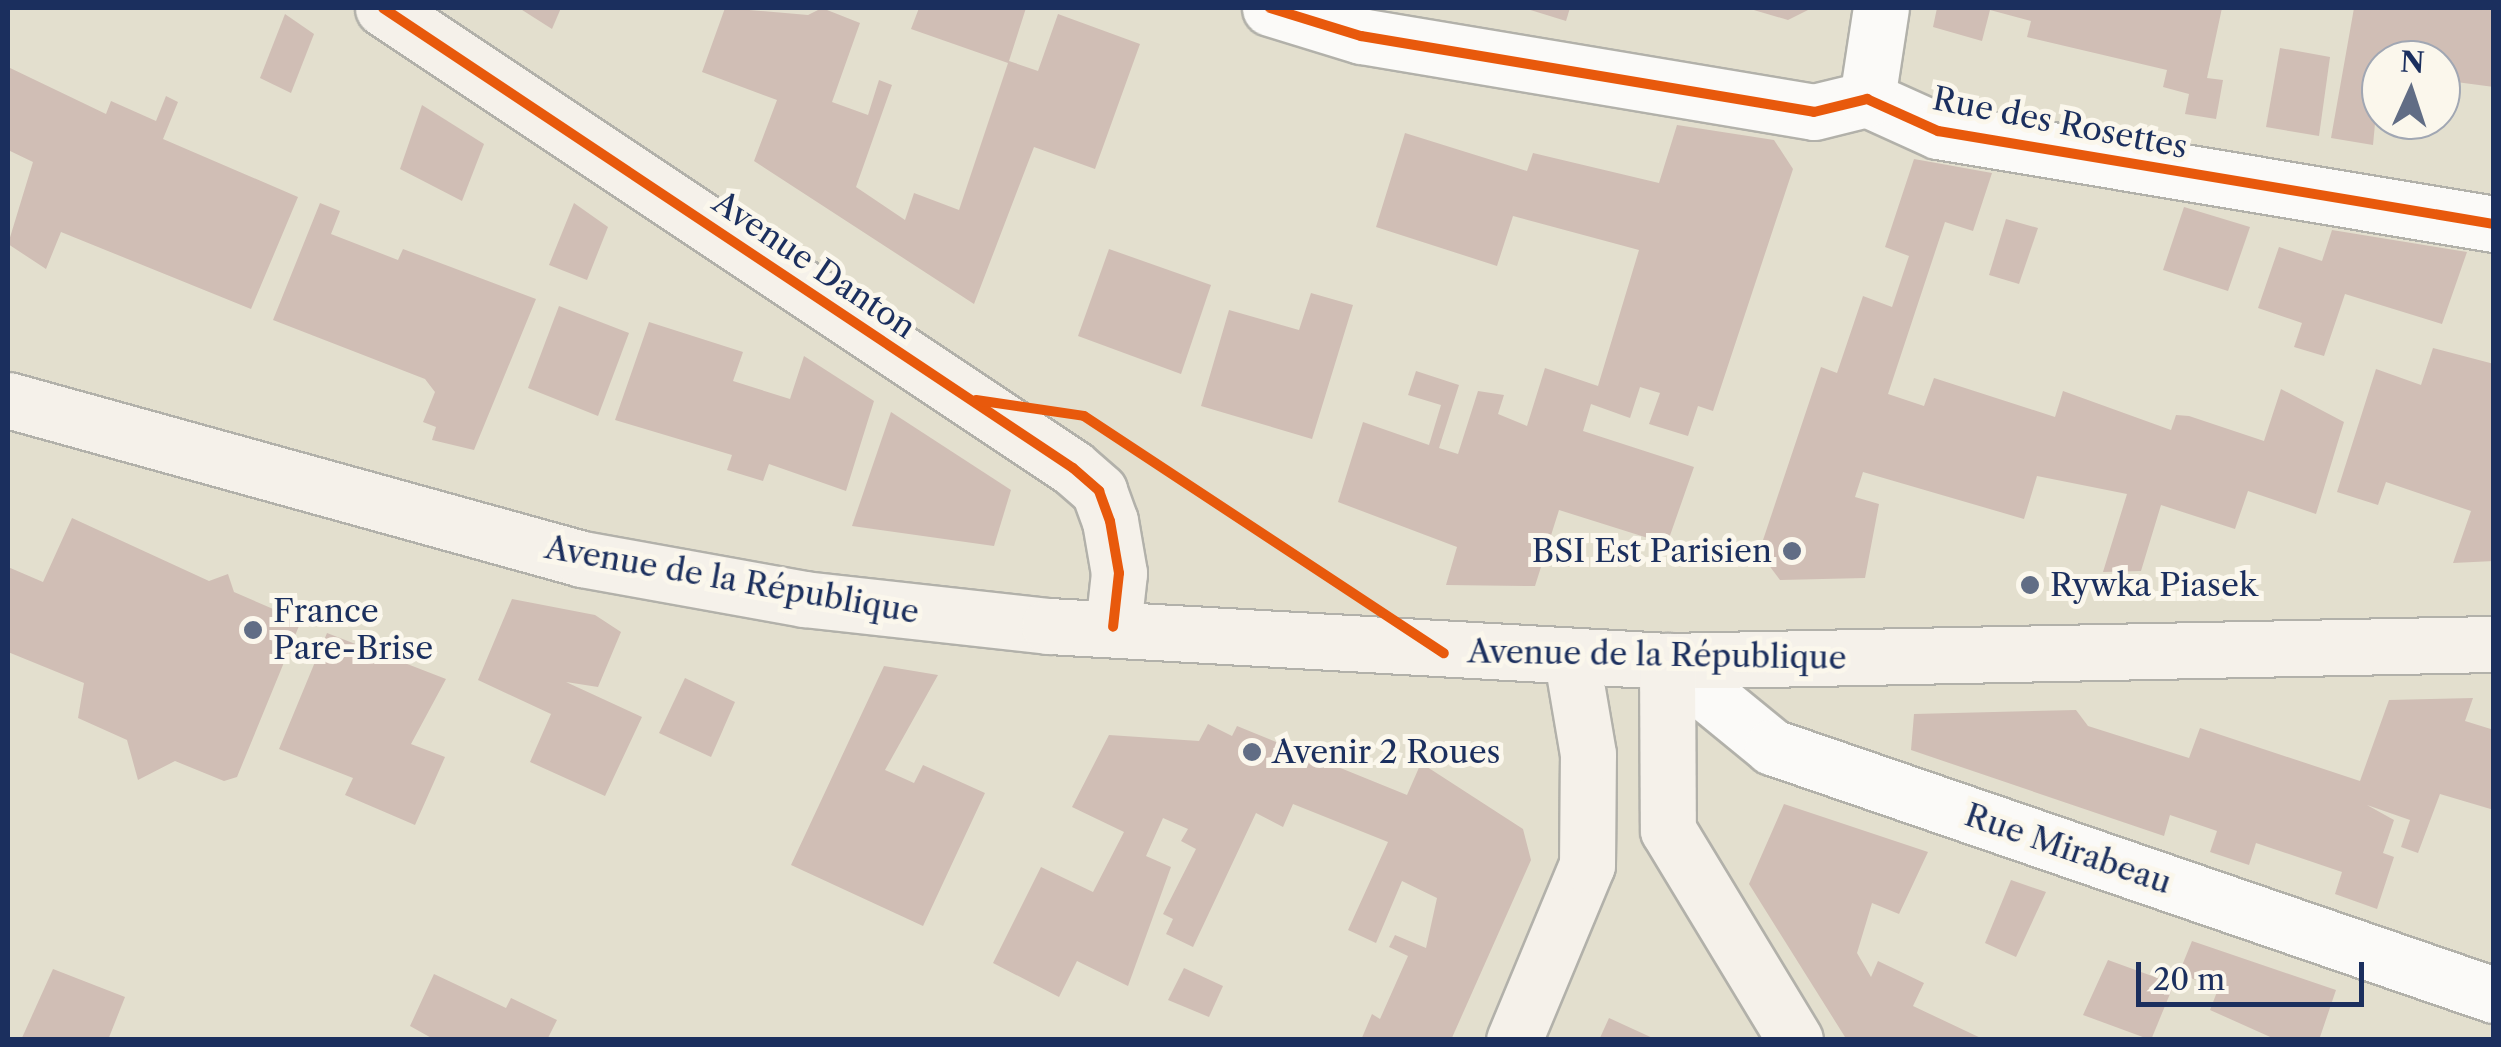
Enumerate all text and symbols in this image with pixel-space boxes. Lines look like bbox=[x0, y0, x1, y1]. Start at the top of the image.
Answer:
north arrow bbox=[2361, 40, 2461, 140]
text: N bbox=[2399, 44, 2426, 80]
street label: Rue des Rosettes bbox=[1929, 79, 2191, 167]
street label: Avenue Danton bbox=[705, 183, 923, 347]
street label: Avenue de la République bbox=[542, 528, 922, 632]
place label: BSI Est Parisien bbox=[1532, 532, 1772, 570]
marker: BSI Est Parisien bbox=[1781, 540, 1803, 562]
place label: Rywka Piasek bbox=[2050, 566, 2258, 604]
marker: Rywka Piasek bbox=[2019, 574, 2041, 596]
place label: France Pare-Brise bbox=[273, 593, 433, 668]
marker: France Pare-Brise bbox=[242, 619, 264, 641]
street label: Avenue de la République bbox=[1467, 632, 1847, 678]
place label: Avenir 2 Roues bbox=[1272, 733, 1501, 771]
marker: Avenir 2 Roues bbox=[1241, 741, 1263, 763]
street label: Rue Mirabeau bbox=[1960, 796, 2176, 902]
scale bar bbox=[2141, 942, 2368, 1004]
text: 20 m bbox=[2153, 961, 2225, 998]

